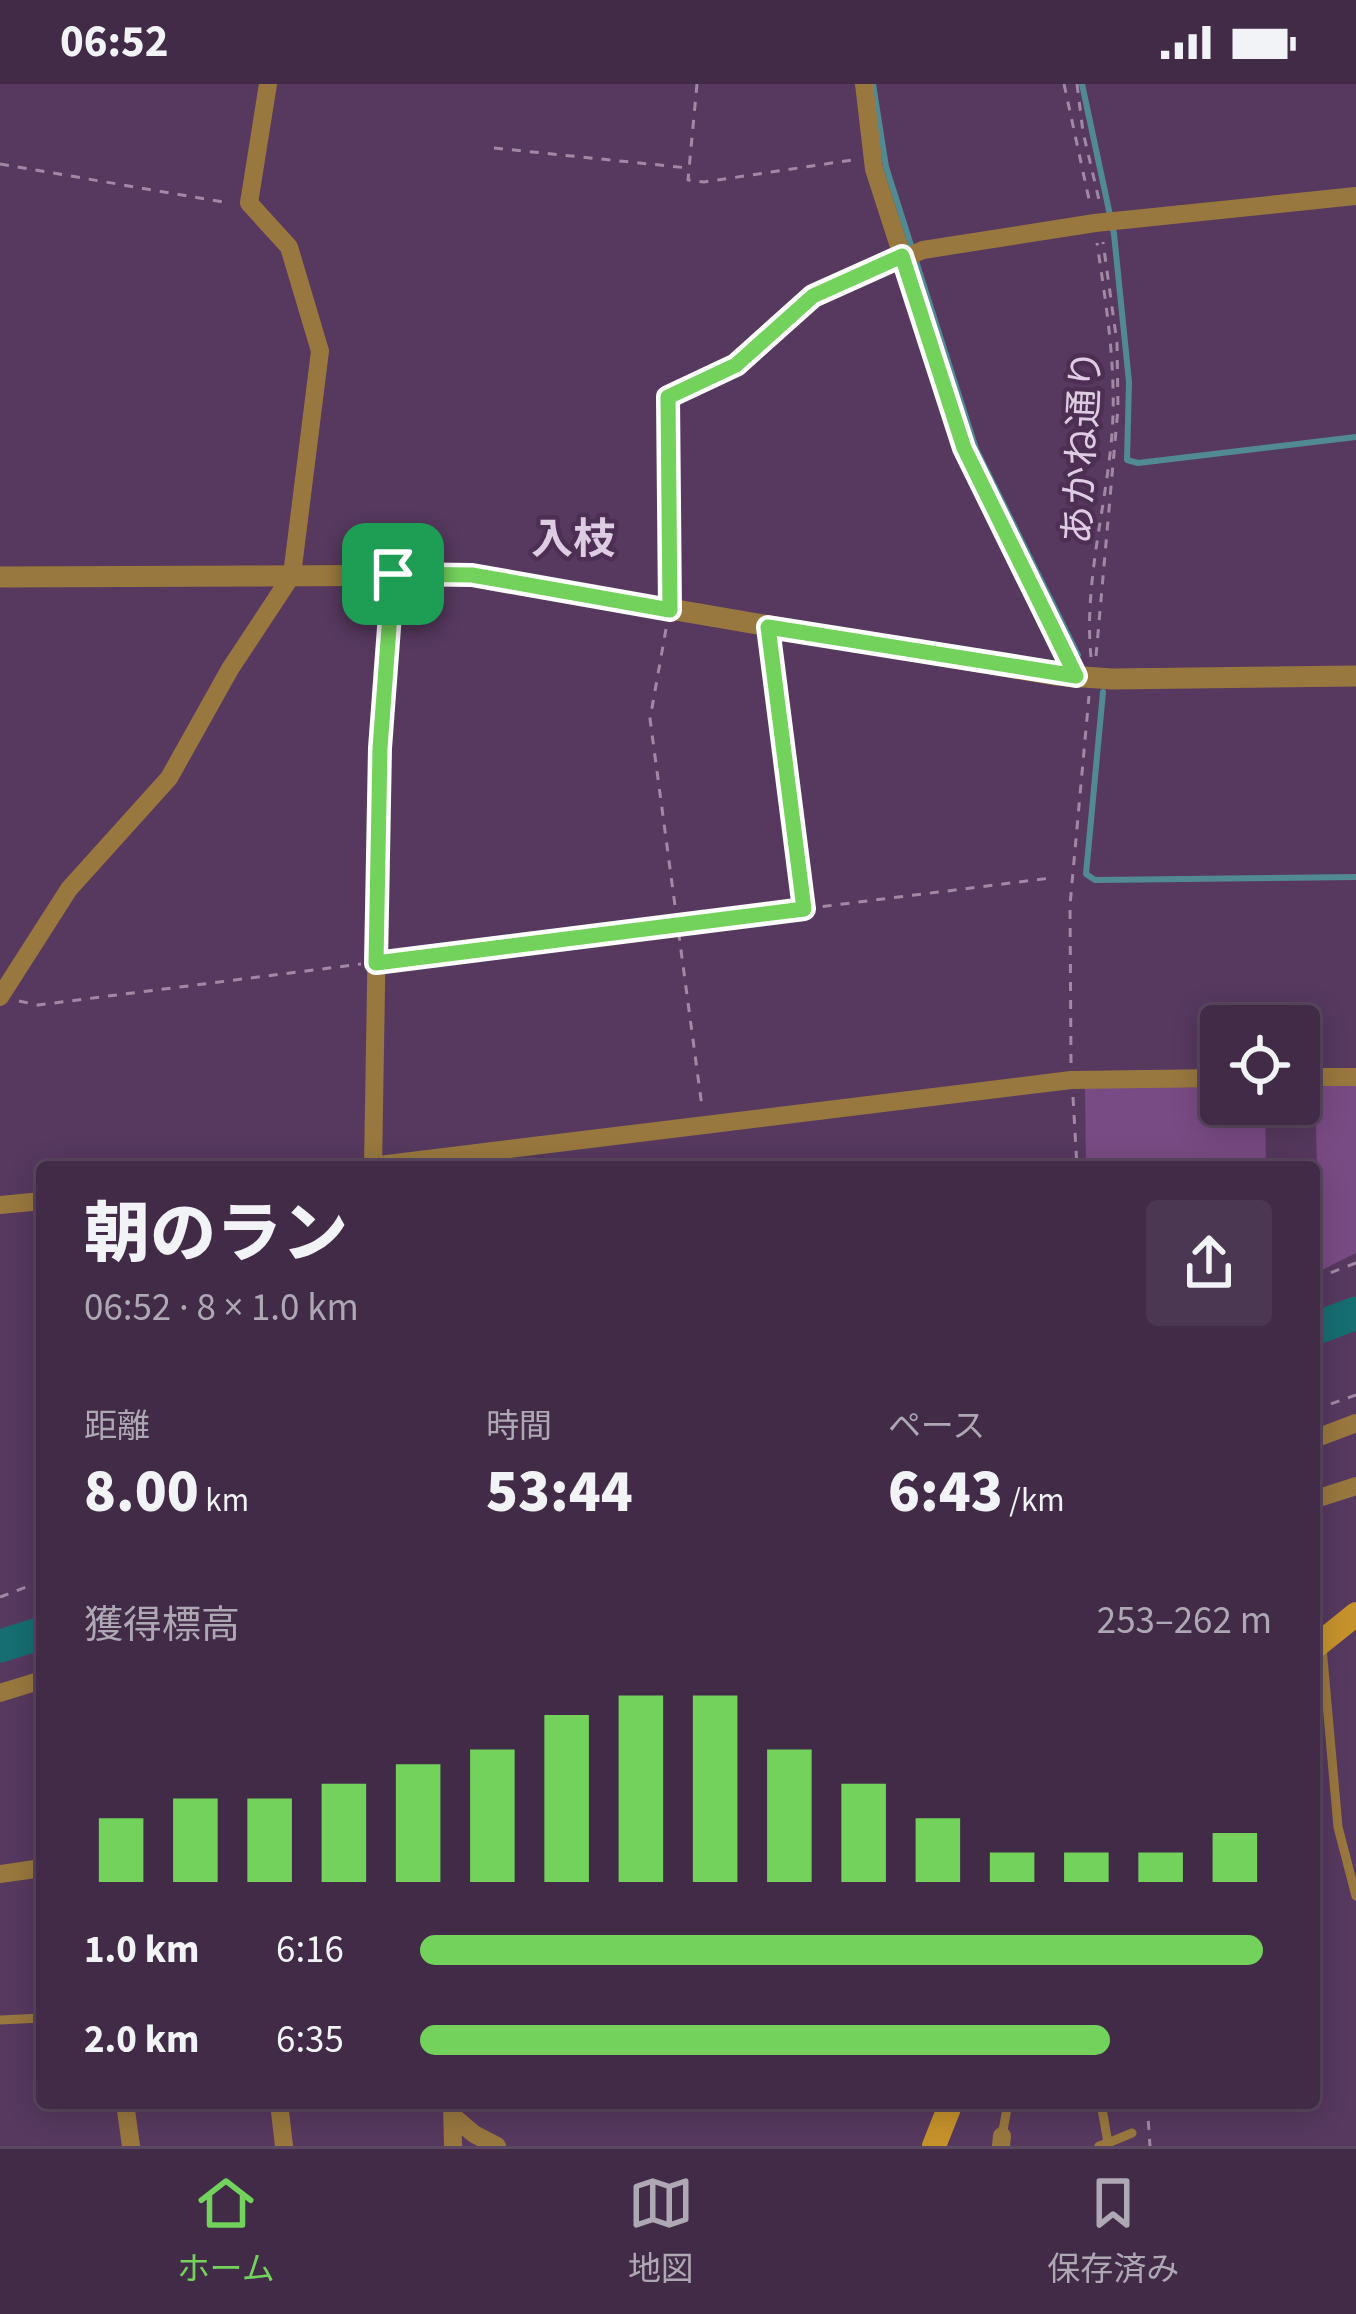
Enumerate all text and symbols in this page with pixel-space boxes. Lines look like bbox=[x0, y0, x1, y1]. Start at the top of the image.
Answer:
text: 06:52 bbox=[60, 10, 169, 74]
street label: あかね通り bbox=[1050, 348, 1116, 546]
district label: 入枝 bbox=[531, 510, 615, 570]
pin bbox=[342, 523, 444, 625]
icon: arrive bbox=[360, 541, 426, 607]
map controls bbox=[1200, 1005, 1320, 1125]
button: locate bbox=[1200, 1005, 1320, 1125]
text: 朝のラン bbox=[84, 1188, 348, 1282]
button: share bbox=[1146, 1200, 1272, 1326]
text: 06:52 · 8 × 1.0 km bbox=[84, 1280, 359, 1336]
text: 距離 bbox=[84, 1403, 150, 1450]
text: 時間 bbox=[486, 1403, 552, 1450]
text: ペース bbox=[888, 1403, 985, 1450]
text: 8.00 bbox=[84, 1450, 199, 1535]
text: 53:44 bbox=[486, 1450, 633, 1535]
text: 6:43 bbox=[888, 1450, 1003, 1535]
text: km bbox=[199, 1477, 249, 1524]
text: /km bbox=[1003, 1477, 1065, 1524]
text: 253–262 m bbox=[1097, 1593, 1272, 1649]
text: 獲得標高 bbox=[84, 1598, 240, 1654]
text: 1.0 km bbox=[84, 1922, 199, 1978]
text: 6:16 bbox=[276, 1922, 344, 1978]
text: 2.0 km bbox=[84, 2012, 199, 2068]
text: 6:35 bbox=[276, 2012, 344, 2068]
tab: ホーム bbox=[177, 2170, 275, 2293]
tab: 地図 bbox=[628, 2170, 694, 2293]
tab: 保存済み bbox=[1047, 2170, 1179, 2293]

